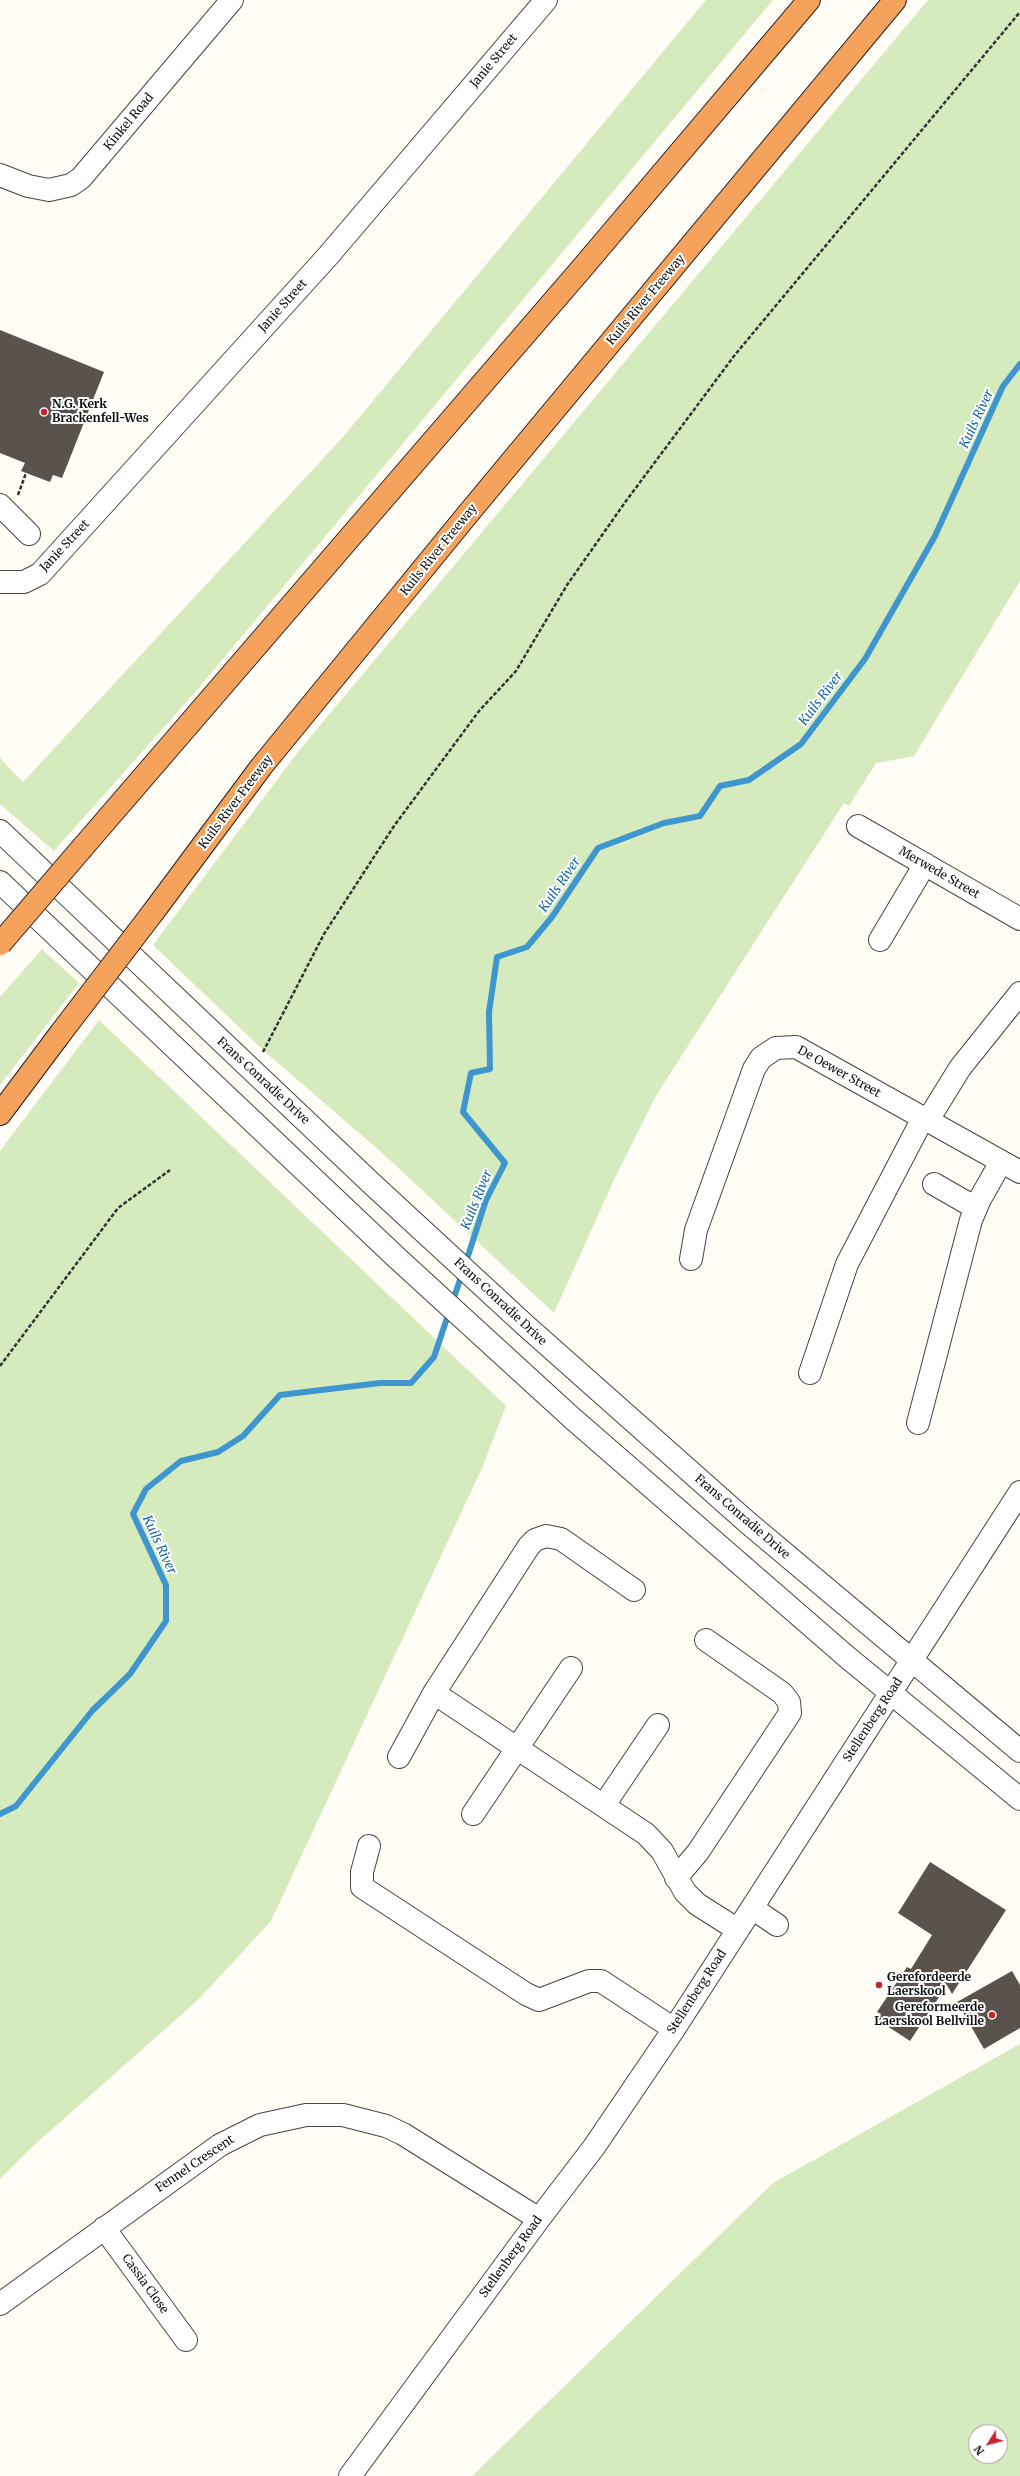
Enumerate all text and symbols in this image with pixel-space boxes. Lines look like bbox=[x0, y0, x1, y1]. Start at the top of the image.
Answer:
street label: Janie Street bbox=[467, 31, 521, 91]
street label: Kinkel Road bbox=[101, 91, 157, 153]
street label: Kuils River Freeway bbox=[604, 252, 688, 348]
street label: Janie Street bbox=[256, 277, 310, 335]
water label: Kuils River bbox=[957, 387, 997, 451]
place label: N.G. Kerk Brackenfell-Wes bbox=[52, 398, 149, 426]
marker: N.G. Kerk Brackenfell-Wes bbox=[39, 407, 49, 417]
street label: Kuils River Freeway bbox=[398, 501, 480, 599]
street label: Janie Street bbox=[37, 517, 93, 575]
water label: Kuils River bbox=[796, 669, 846, 729]
street label: Kuils River Freeway bbox=[196, 752, 276, 852]
street label: Merwede Street bbox=[896, 844, 982, 902]
water label: Kuils River bbox=[536, 855, 584, 915]
street label: Frans Conradie Drive bbox=[214, 1034, 312, 1128]
street label: De Oewer Street bbox=[795, 1043, 883, 1101]
water label: Kuils River bbox=[458, 1168, 496, 1232]
street label: Frans Conradie Drive bbox=[451, 1255, 549, 1349]
street label: Frans Conradie Drive bbox=[692, 1472, 792, 1562]
water label: Kuils River bbox=[139, 1513, 179, 1577]
street label: Stellenberg Road bbox=[840, 1675, 906, 1765]
street label: Stellenberg Road bbox=[664, 1947, 730, 2037]
place label: Gerefordeerde Laerskool bbox=[887, 1971, 971, 1999]
marker: Gerefordeerde Laerskool bbox=[874, 1980, 884, 1990]
place label: Gereformeerde Laerskool Bellville bbox=[874, 2001, 984, 2029]
marker: Gereformeerde Laerskool Bellville bbox=[987, 2010, 997, 2020]
street label: Fennel Crescent bbox=[153, 2132, 237, 2196]
street label: Stellenberg Road bbox=[477, 2213, 545, 2301]
street label: Cassia Close bbox=[119, 2251, 171, 2317]
north arrow bbox=[968, 2424, 1008, 2464]
text: N bbox=[971, 2443, 987, 2458]

